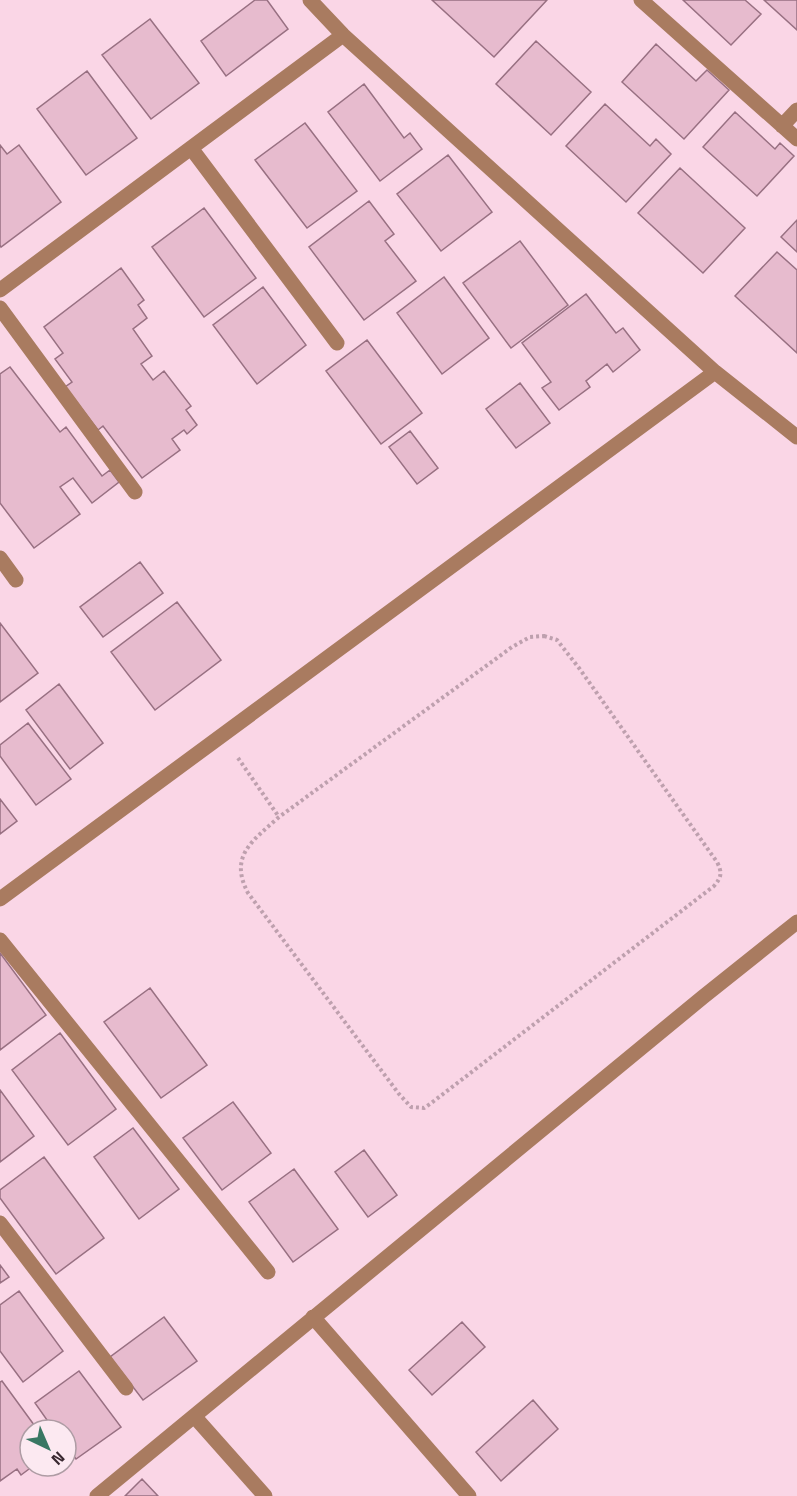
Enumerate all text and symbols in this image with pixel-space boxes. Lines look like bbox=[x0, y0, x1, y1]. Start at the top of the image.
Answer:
north arrow bbox=[18, 1418, 78, 1478]
text: N bbox=[46, 1446, 71, 1471]

